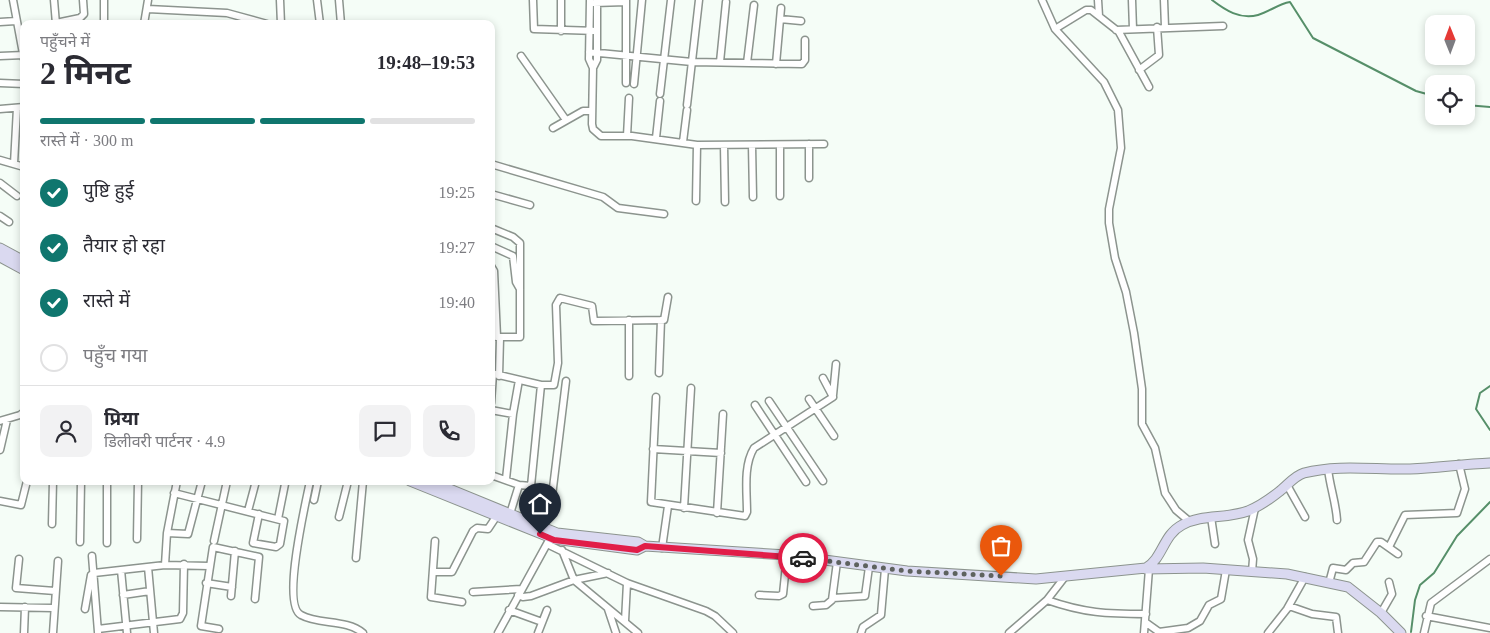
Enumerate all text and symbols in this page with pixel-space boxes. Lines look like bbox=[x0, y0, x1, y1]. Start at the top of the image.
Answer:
north arrow bbox=[1425, 15, 1475, 65]
map controls bbox=[1425, 15, 1475, 125]
text: पहुँचने में bbox=[40, 33, 90, 50]
text: 19:48–19:53 bbox=[377, 52, 475, 73]
text: 2 मिनट bbox=[40, 55, 131, 91]
button: locate bbox=[1425, 75, 1475, 125]
text: रास्ते में · 300 m bbox=[40, 132, 133, 149]
icon: check bbox=[40, 179, 68, 207]
text: पुष्टि हुई bbox=[83, 180, 134, 201]
text: 19:25 bbox=[439, 184, 475, 201]
icon: check bbox=[40, 234, 68, 262]
text: तैयार हो रहा bbox=[83, 235, 165, 256]
text: 19:27 bbox=[439, 239, 475, 256]
icon: check bbox=[40, 289, 68, 317]
text: रास्ते में bbox=[83, 290, 130, 311]
text: 19:40 bbox=[439, 294, 475, 311]
text: पहुँच गया bbox=[83, 345, 147, 366]
button: person bbox=[40, 405, 92, 457]
button: chat bbox=[359, 405, 411, 457]
button: phone bbox=[423, 405, 475, 457]
text: प्रिया bbox=[104, 408, 139, 429]
text: डिलीवरी पार्टनर · 4.9 bbox=[104, 433, 225, 450]
pin bbox=[519, 483, 561, 534]
icon: home bbox=[526, 490, 554, 518]
pin bbox=[980, 525, 1022, 576]
icon: bag bbox=[987, 532, 1015, 560]
courier bbox=[778, 533, 828, 583]
icon: car bbox=[789, 544, 817, 572]

